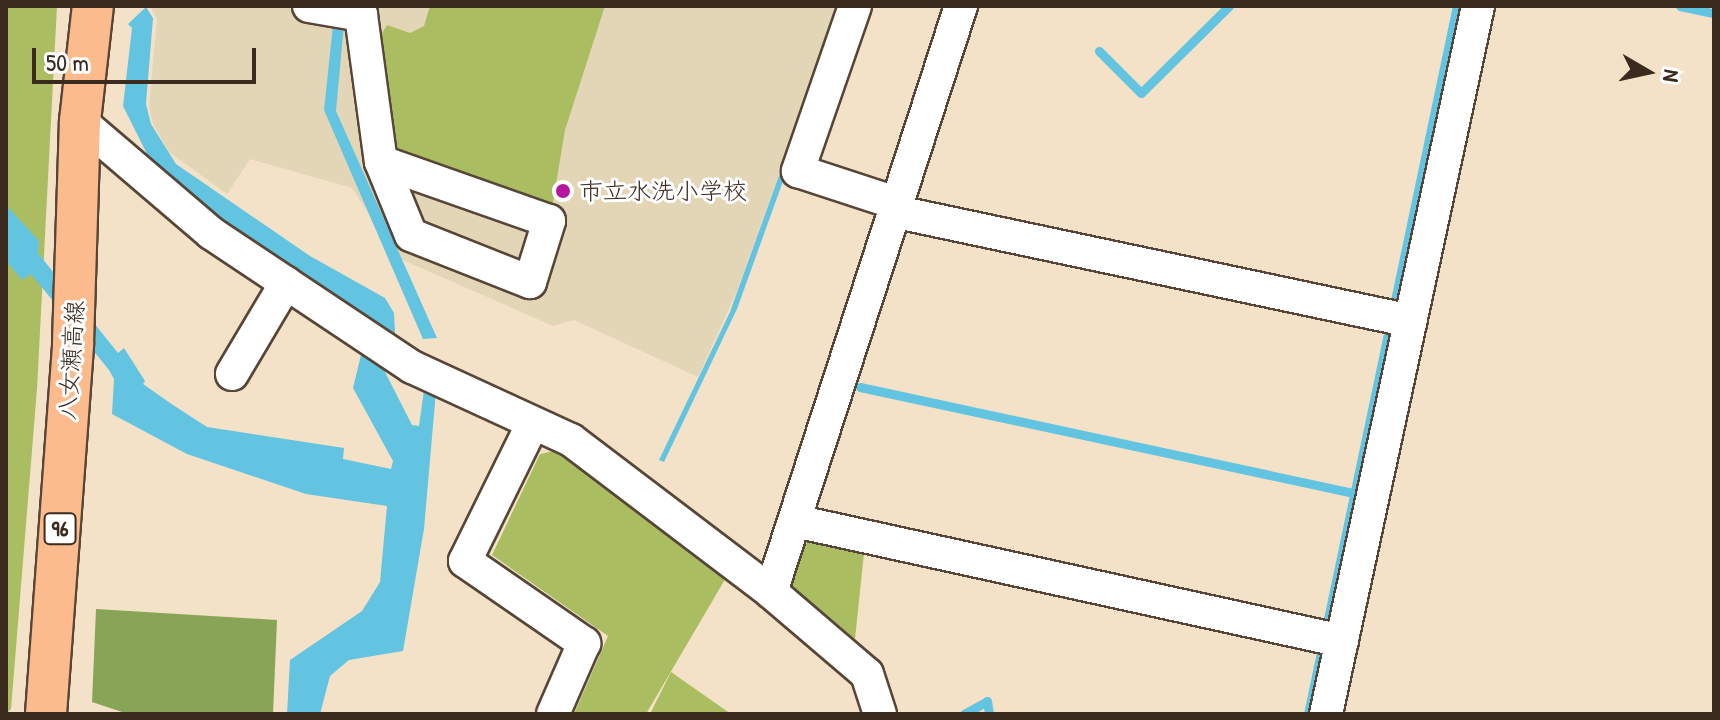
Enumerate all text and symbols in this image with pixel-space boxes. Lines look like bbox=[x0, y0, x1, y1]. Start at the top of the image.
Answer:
scale bar bbox=[36, 32, 260, 82]
north arrow bbox=[1608, 32, 1688, 112]
text: 50 m bbox=[46, 46, 89, 78]
text: N bbox=[1656, 68, 1687, 84]
place label: 市立水洗小学校 bbox=[579, 177, 747, 205]
marker: 市立水洗小学校 bbox=[554, 182, 572, 200]
street label: 八女瀬高線 bbox=[52, 299, 90, 421]
road number: 96 bbox=[42, 511, 78, 547]

